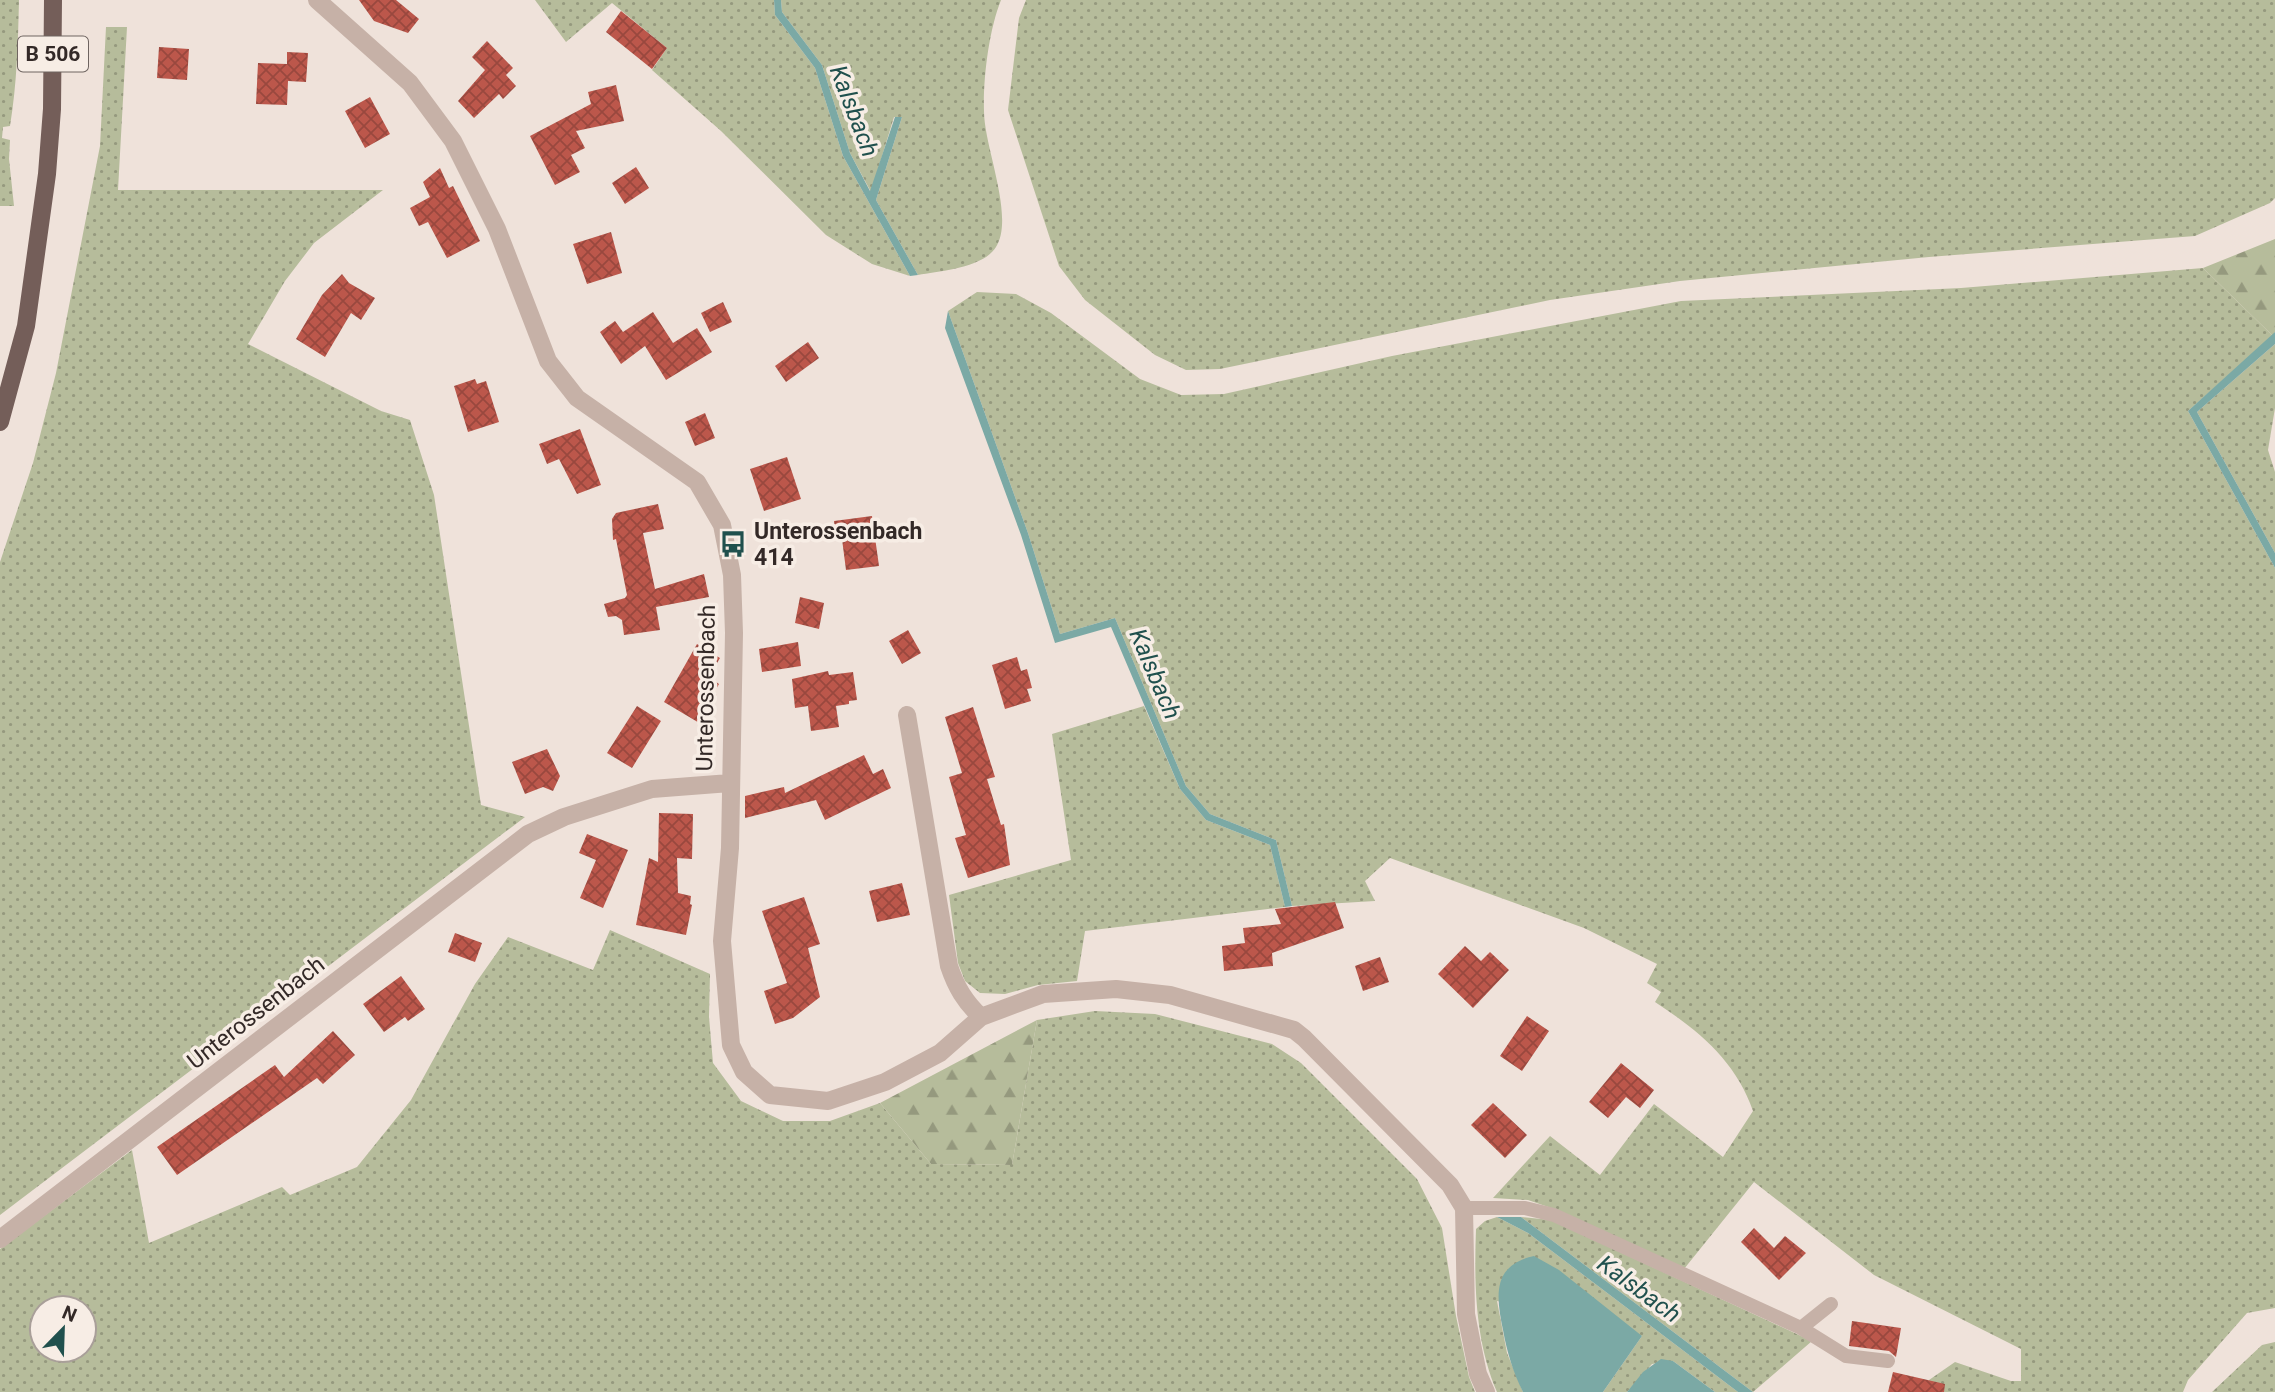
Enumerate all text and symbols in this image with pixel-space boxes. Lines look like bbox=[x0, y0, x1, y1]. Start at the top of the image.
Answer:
road number: B 506 bbox=[18, 36, 88, 72]
water label: Kalsbach bbox=[824, 61, 884, 161]
place label: Unterossenbach 414 bbox=[754, 518, 922, 571]
bus stop icon: Unterossenbach 414 bbox=[718, 529, 748, 559]
street label: Unterossenbach bbox=[691, 604, 721, 772]
water label: Kalsbach bbox=[1123, 624, 1187, 724]
street label: Unterossenbach bbox=[182, 951, 330, 1075]
water label: Kalsbach bbox=[1592, 1250, 1686, 1328]
north arrow bbox=[28, 1294, 98, 1364]
text: N bbox=[59, 1301, 80, 1327]

